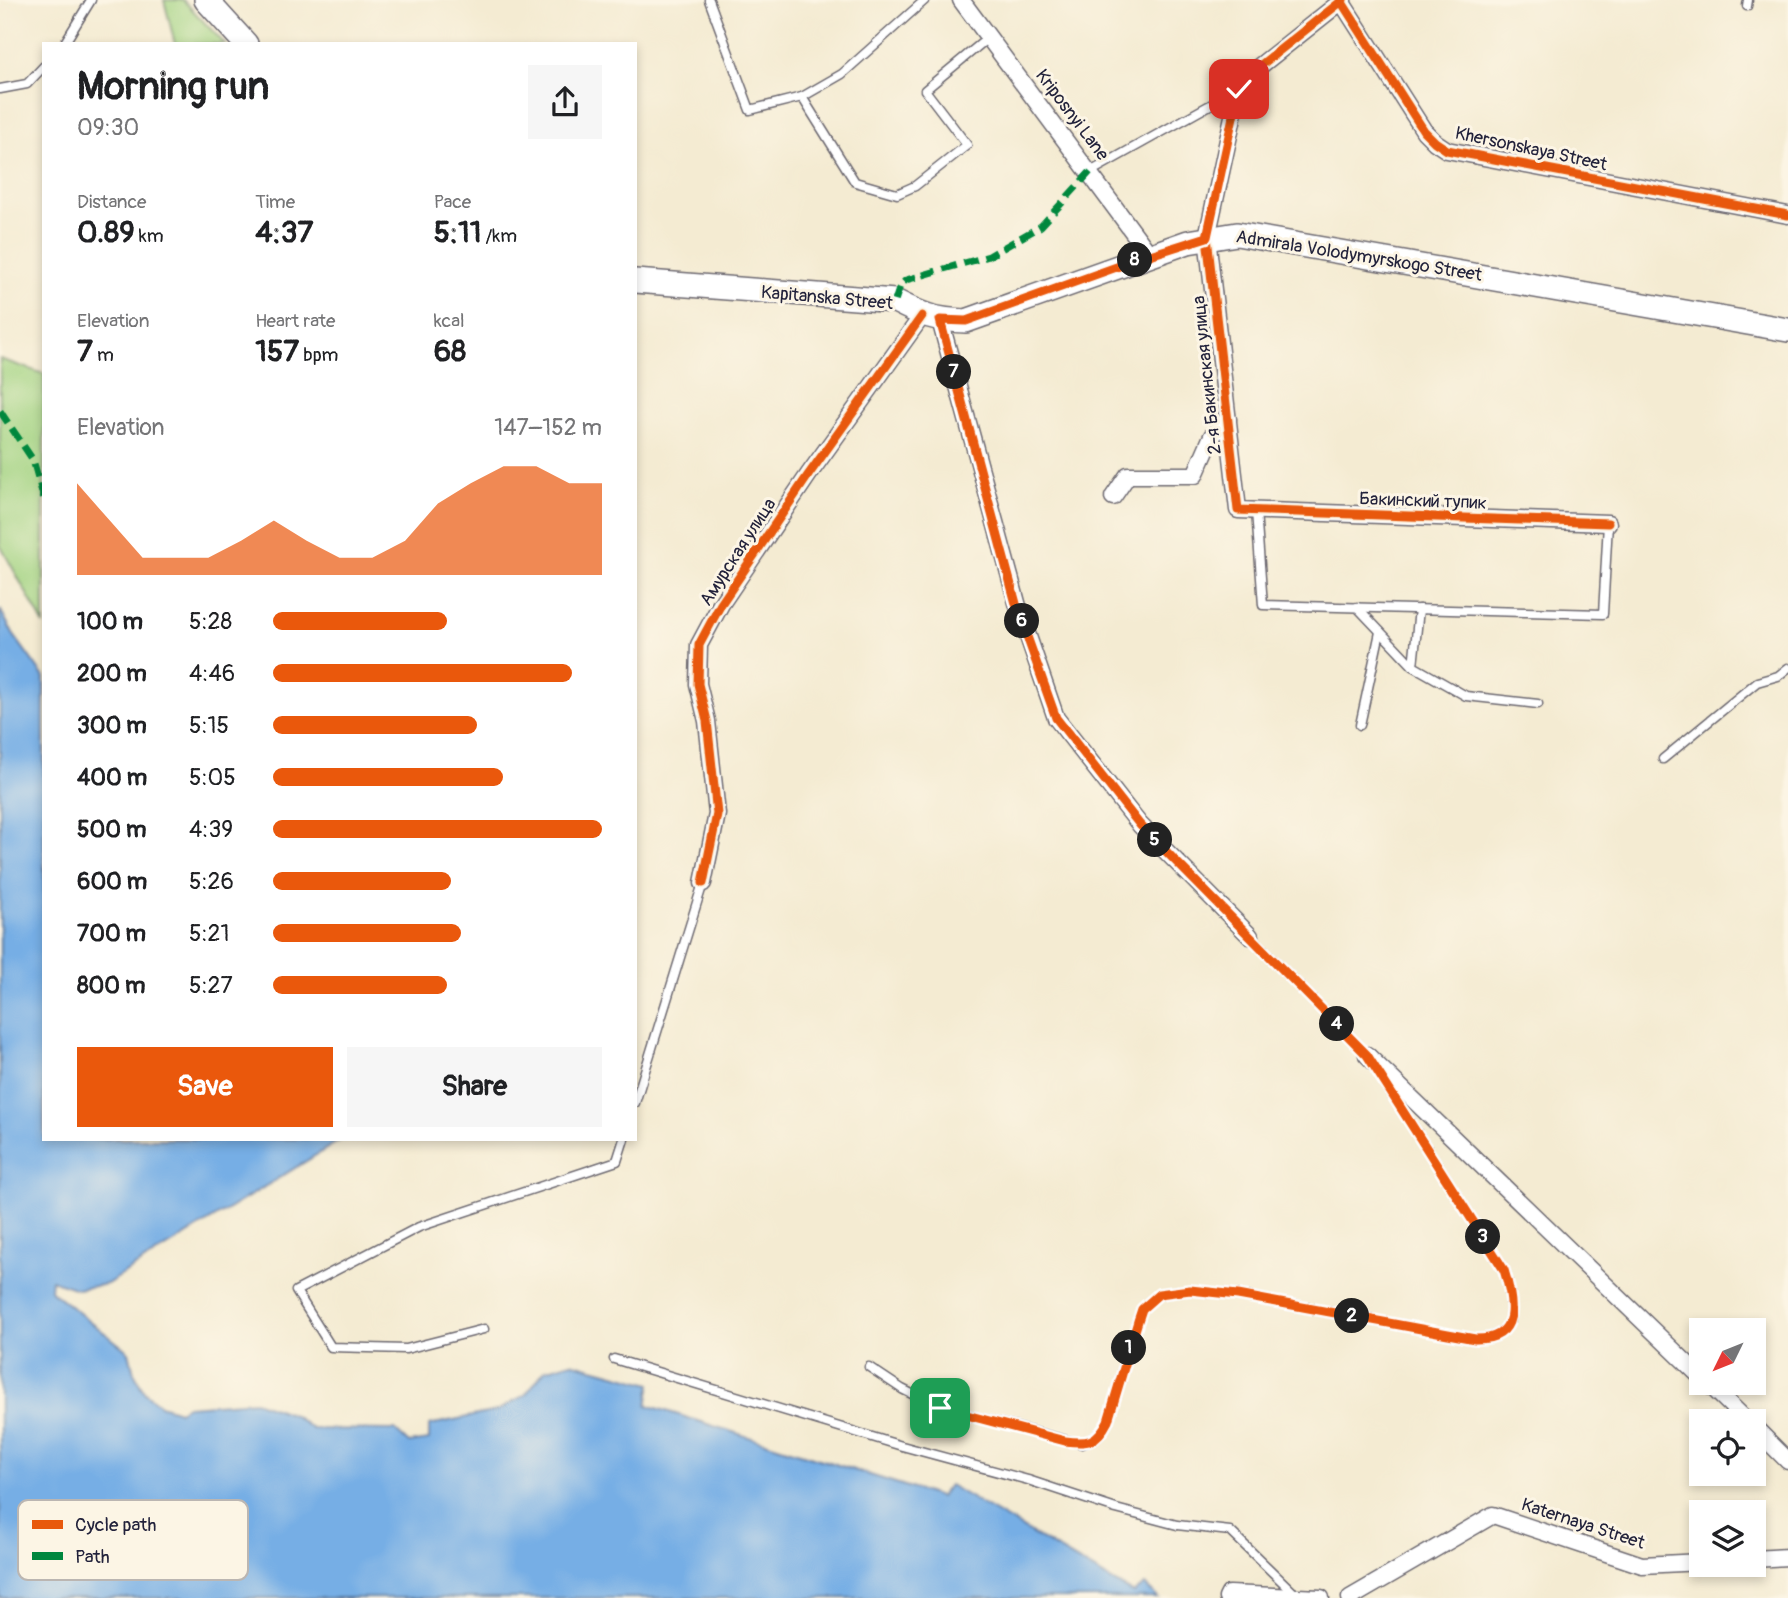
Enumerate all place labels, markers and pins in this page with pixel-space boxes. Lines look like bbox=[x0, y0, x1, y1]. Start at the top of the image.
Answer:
pin bbox=[1209, 59, 1269, 119]
pin: 8 bbox=[1118, 243, 1152, 278]
pin: 7 bbox=[936, 354, 972, 390]
pin: 6 bbox=[1004, 604, 1040, 638]
pin: 5 bbox=[1138, 822, 1172, 858]
pin: 4 bbox=[1320, 1006, 1354, 1042]
pin: 3 bbox=[1466, 1220, 1500, 1254]
pin: 2 bbox=[1334, 1298, 1370, 1334]
pin: 1 bbox=[1112, 1330, 1146, 1366]
pin bbox=[910, 1378, 970, 1438]

